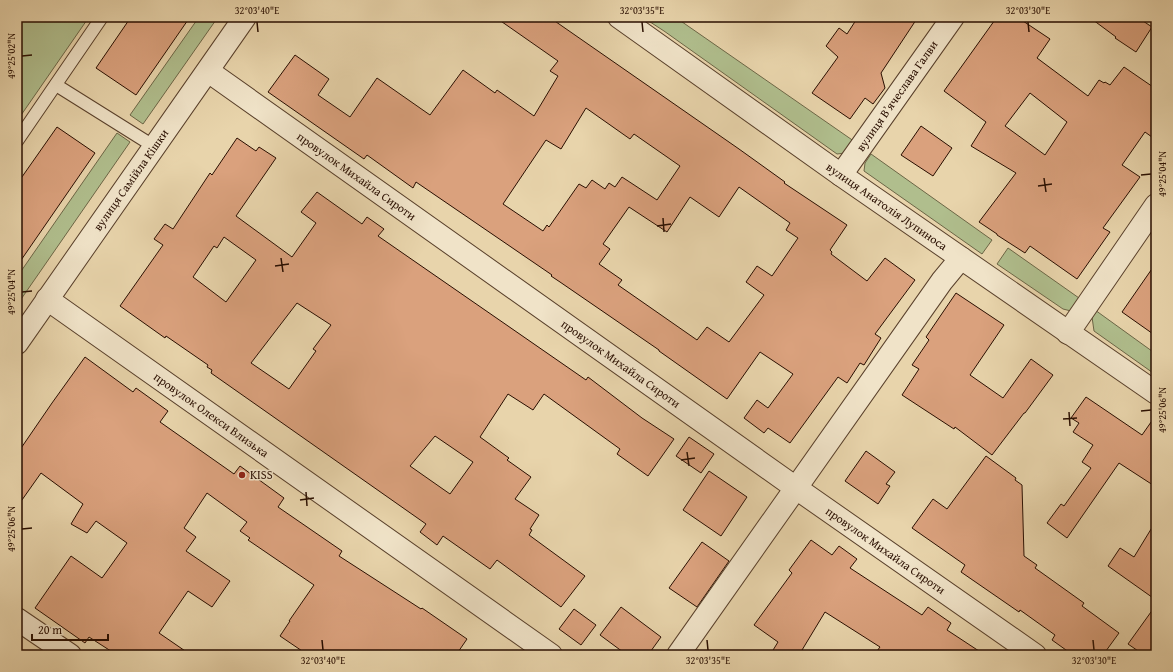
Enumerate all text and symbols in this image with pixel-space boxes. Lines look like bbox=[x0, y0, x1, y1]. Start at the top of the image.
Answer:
text: 32°03'40"E bbox=[235, 3, 279, 18]
text: 32°03'35"E bbox=[620, 3, 664, 18]
text: 32°03'30"E bbox=[1006, 3, 1050, 18]
text: 49°25'02"N bbox=[4, 33, 19, 79]
street label: вулиця Вʼячеслава Галви bbox=[852, 37, 941, 155]
street label: вулиця Самійла Кішки bbox=[89, 125, 172, 234]
street label: провулок Михайла Сироти bbox=[294, 128, 420, 224]
text: 49°25'04"N bbox=[1155, 151, 1170, 197]
street label: вулиця Анатолія Лупиноса bbox=[823, 158, 951, 254]
text: 49°25'04"N bbox=[4, 269, 19, 315]
street label: провулок Михайла Сироти bbox=[558, 315, 684, 412]
street label: провулок Олекси Влизька bbox=[150, 368, 273, 461]
text: 49°25'06"N bbox=[1155, 387, 1170, 433]
place label: KISS bbox=[250, 466, 273, 483]
marker: KISS bbox=[237, 470, 247, 480]
street label: провулок Михайла Сироти bbox=[822, 502, 949, 598]
text: 49°25'06"N bbox=[4, 506, 19, 552]
scale bar bbox=[32, 616, 108, 642]
text: 20 m bbox=[38, 621, 62, 638]
text: 32°03'40"E bbox=[301, 653, 345, 668]
text: 32°03'35"E bbox=[686, 653, 730, 668]
text: 32°03'30"E bbox=[1072, 653, 1116, 668]

